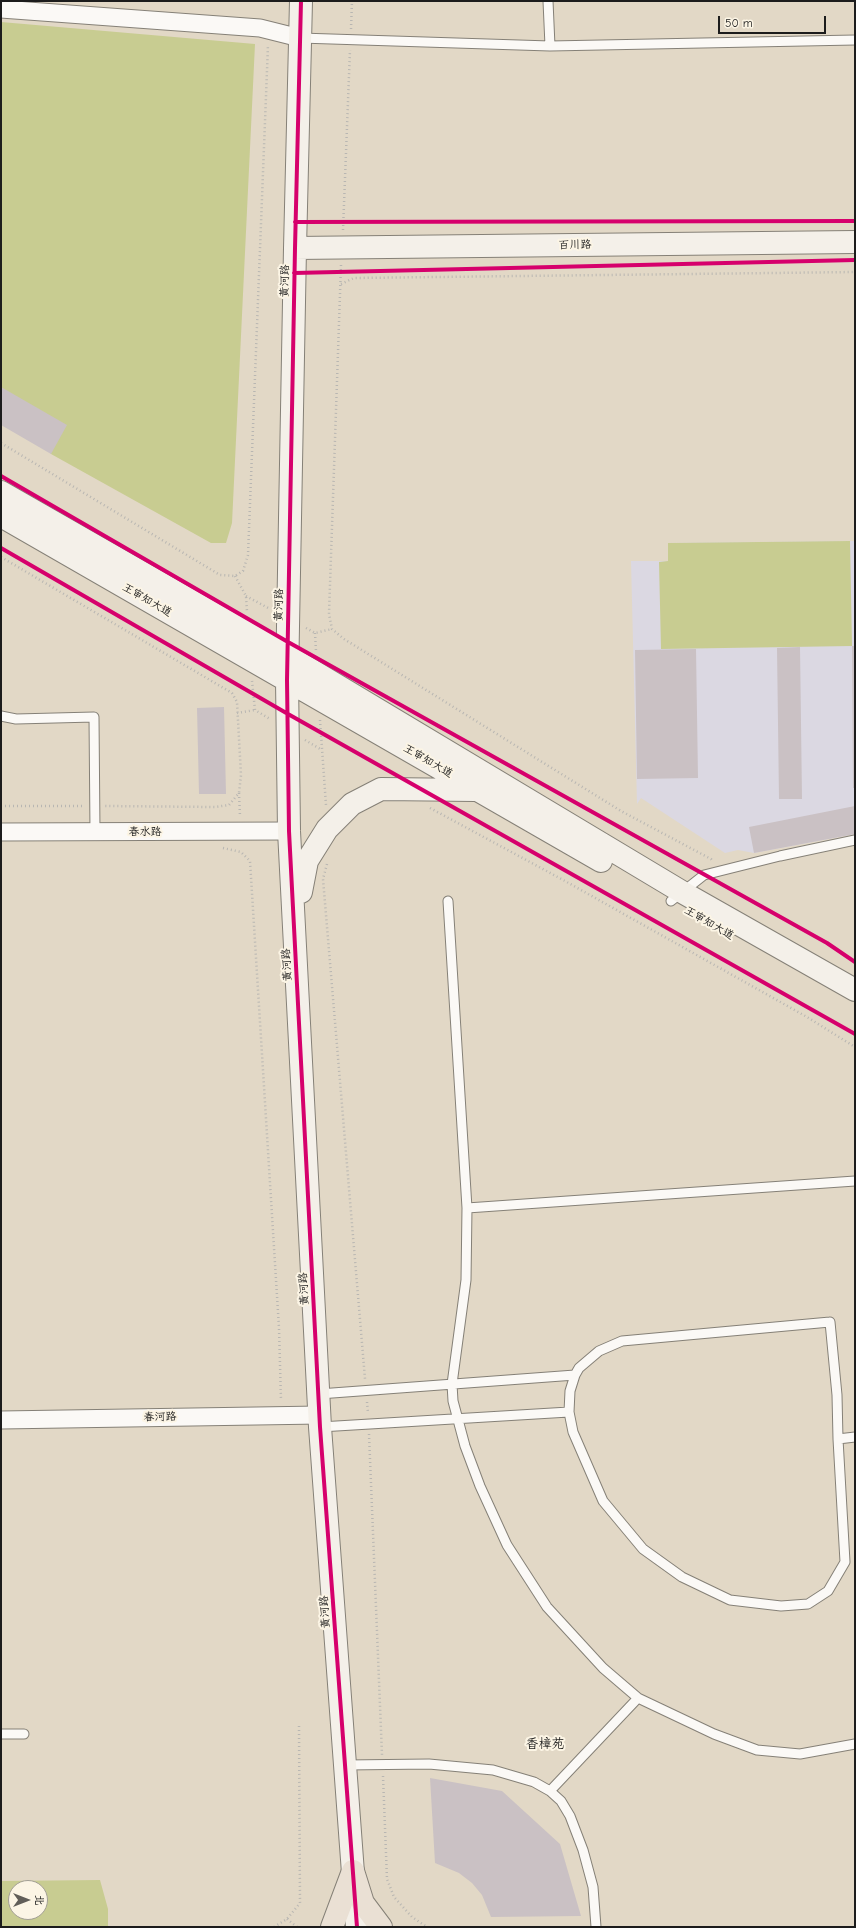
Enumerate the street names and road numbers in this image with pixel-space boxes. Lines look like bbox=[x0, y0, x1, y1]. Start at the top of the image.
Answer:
street label: 百川路 bbox=[558, 238, 592, 252]
street label: 黄河路 bbox=[278, 264, 292, 298]
street label: 王审知大道 bbox=[120, 581, 174, 619]
street label: 黄河路 bbox=[272, 588, 286, 622]
street label: 王审知大道 bbox=[401, 742, 455, 780]
street label: 春水路 bbox=[129, 825, 161, 839]
street label: 王审知大道 bbox=[682, 904, 736, 942]
street label: 黄河路 bbox=[280, 948, 294, 982]
street label: 黄河路 bbox=[297, 1272, 311, 1306]
street label: 春河路 bbox=[143, 1410, 177, 1424]
street label: 黄河路 bbox=[317, 1595, 333, 1629]

